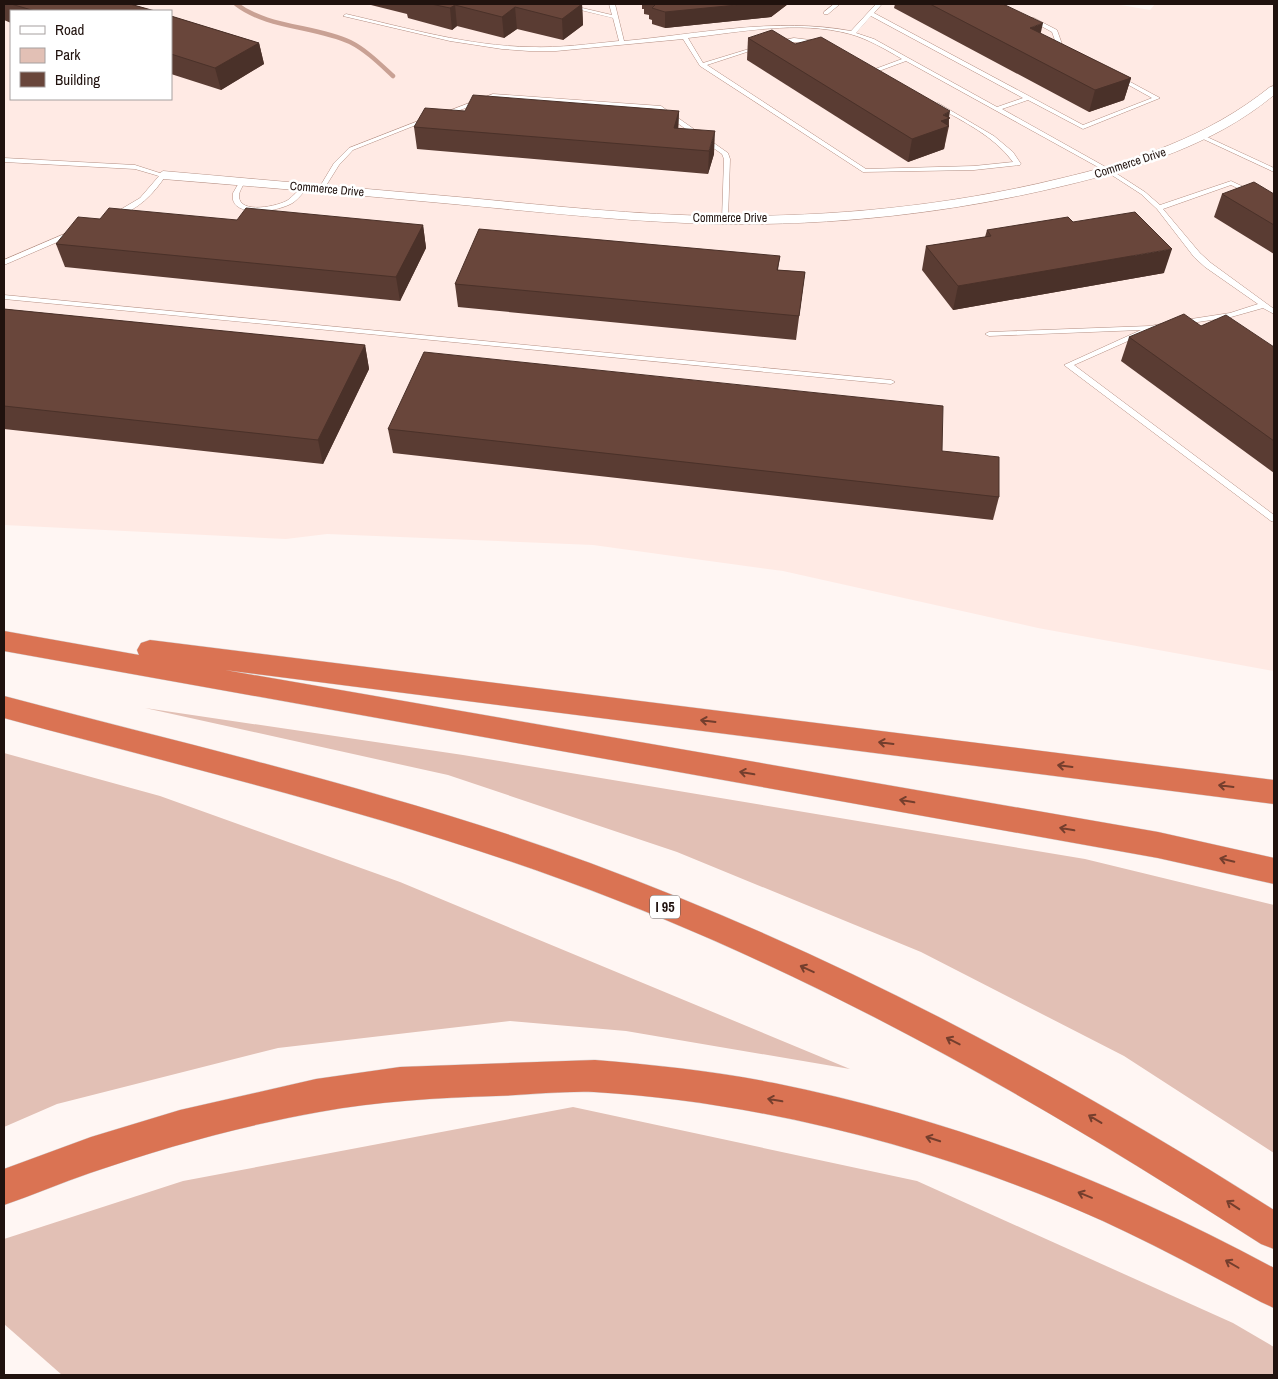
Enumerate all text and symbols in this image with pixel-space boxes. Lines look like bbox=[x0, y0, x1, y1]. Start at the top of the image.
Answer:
legend bbox=[10, 10, 172, 100]
text: Road bbox=[55, 19, 84, 40]
text: Park bbox=[55, 44, 81, 65]
text: Building bbox=[55, 69, 100, 90]
street label: Commerce Drive bbox=[1092, 144, 1168, 182]
street label: Commerce Drive bbox=[289, 178, 365, 200]
street label: Commerce Drive bbox=[693, 210, 767, 226]
one-way arrow bbox=[700, 716, 716, 726]
one-way arrow bbox=[878, 738, 894, 748]
one-way arrow bbox=[1057, 761, 1073, 771]
one-way arrow bbox=[740, 767, 756, 777]
one-way arrow bbox=[1218, 781, 1234, 791]
one-way arrow bbox=[900, 795, 916, 805]
one-way arrow bbox=[1060, 823, 1076, 833]
one-way arrow bbox=[1219, 855, 1235, 864]
road number: I 95 bbox=[650, 896, 680, 919]
one-way arrow bbox=[800, 964, 815, 973]
one-way arrow bbox=[946, 1036, 961, 1045]
one-way arrow bbox=[768, 1095, 784, 1105]
one-way arrow bbox=[1089, 1114, 1103, 1124]
one-way arrow bbox=[925, 1133, 941, 1143]
one-way arrow bbox=[1078, 1190, 1093, 1199]
one-way arrow bbox=[1227, 1199, 1241, 1209]
one-way arrow bbox=[1225, 1259, 1240, 1269]

